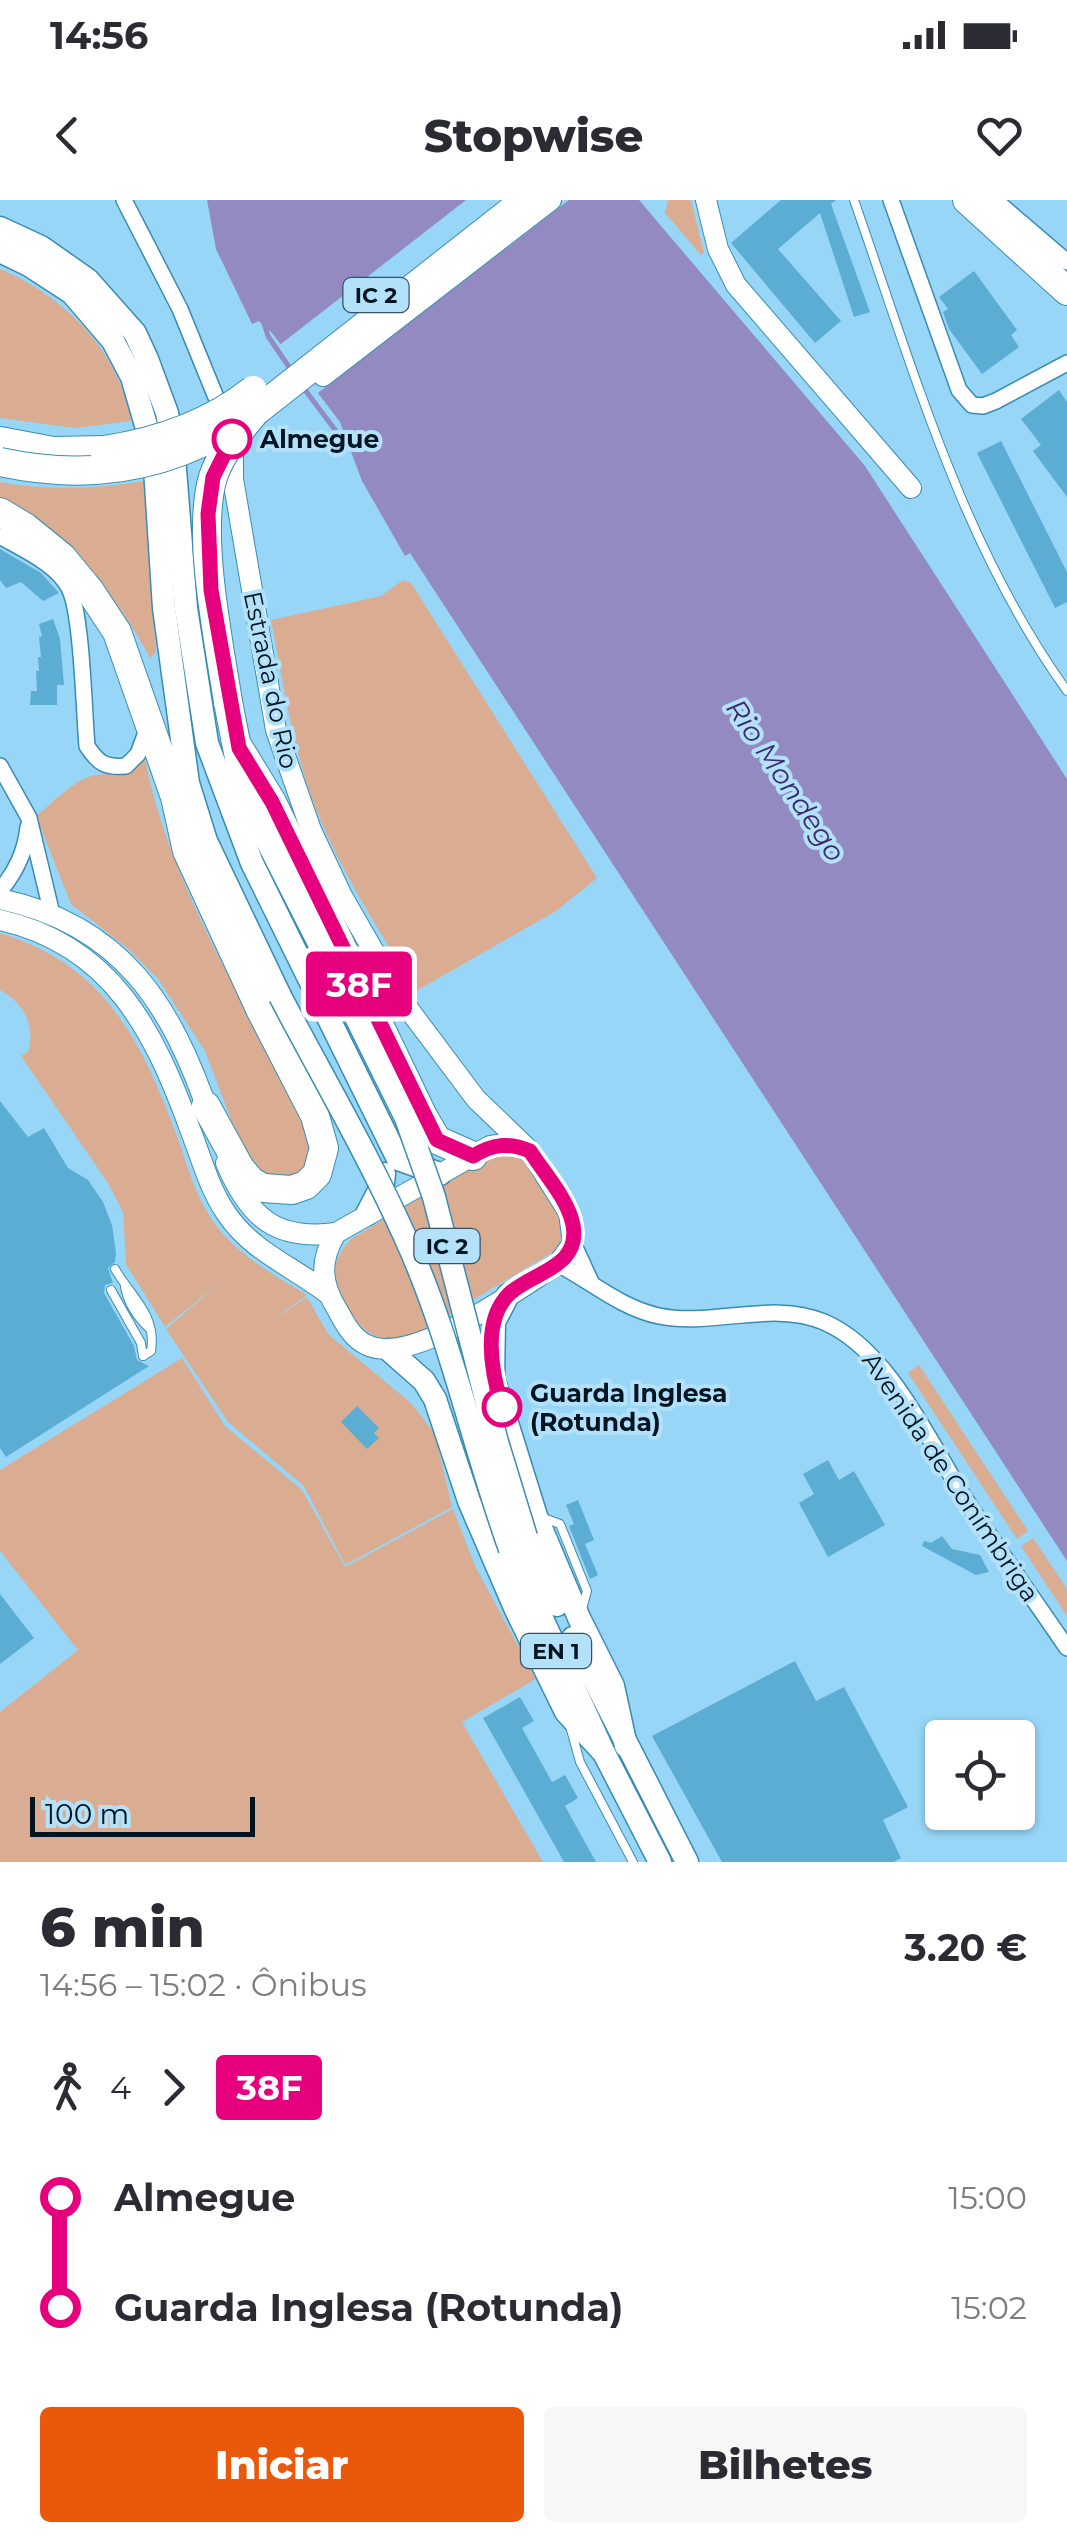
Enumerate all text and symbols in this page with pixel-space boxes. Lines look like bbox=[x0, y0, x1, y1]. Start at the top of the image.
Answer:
text: 14:56 bbox=[50, 12, 148, 59]
icon: back bbox=[40, 108, 95, 163]
text: Stopwise bbox=[424, 108, 643, 163]
icon: heart bbox=[972, 108, 1027, 163]
road number: IC 2 bbox=[344, 278, 408, 312]
marker: Almegue bbox=[213, 420, 251, 458]
place label: Almegue bbox=[259, 424, 379, 454]
street label: Estrada do Rio bbox=[238, 589, 304, 771]
water label: Rio Mondego bbox=[719, 692, 853, 868]
line badge: 38F bbox=[302, 952, 416, 1016]
text: 38F bbox=[326, 963, 392, 1006]
road number: IC 2 bbox=[414, 1229, 480, 1263]
street label: Avenida de Conímbriga bbox=[856, 1347, 1046, 1607]
place label: Guarda Inglesa (Rotunda) bbox=[530, 1378, 727, 1437]
marker: Guarda Inglesa (Rotunda) bbox=[483, 1388, 521, 1426]
road number: EN 1 bbox=[521, 1634, 591, 1668]
map controls bbox=[925, 1720, 1035, 1830]
button: locate bbox=[925, 1720, 1035, 1830]
scale bar bbox=[30, 1792, 255, 1836]
text: 100 m bbox=[45, 1797, 129, 1831]
text: 6 min bbox=[40, 1894, 205, 1961]
text: 3.20 € bbox=[904, 1924, 1027, 1971]
text: 14:56 – 15:02 · Ônibus bbox=[40, 1965, 367, 2004]
icon: walk bbox=[40, 2060, 95, 2115]
icon: forward bbox=[146, 2060, 201, 2115]
text: 38F bbox=[236, 2066, 302, 2109]
text: 4 bbox=[110, 2068, 131, 2107]
text: Almegue bbox=[114, 2174, 295, 2221]
text: 15:00 bbox=[948, 2178, 1027, 2217]
text: Guarda Inglesa (Rotunda) bbox=[114, 2284, 623, 2331]
text: 15:02 bbox=[951, 2288, 1027, 2327]
button: Iniciar bbox=[40, 2407, 524, 2522]
button: Bilhetes bbox=[544, 2407, 1027, 2522]

